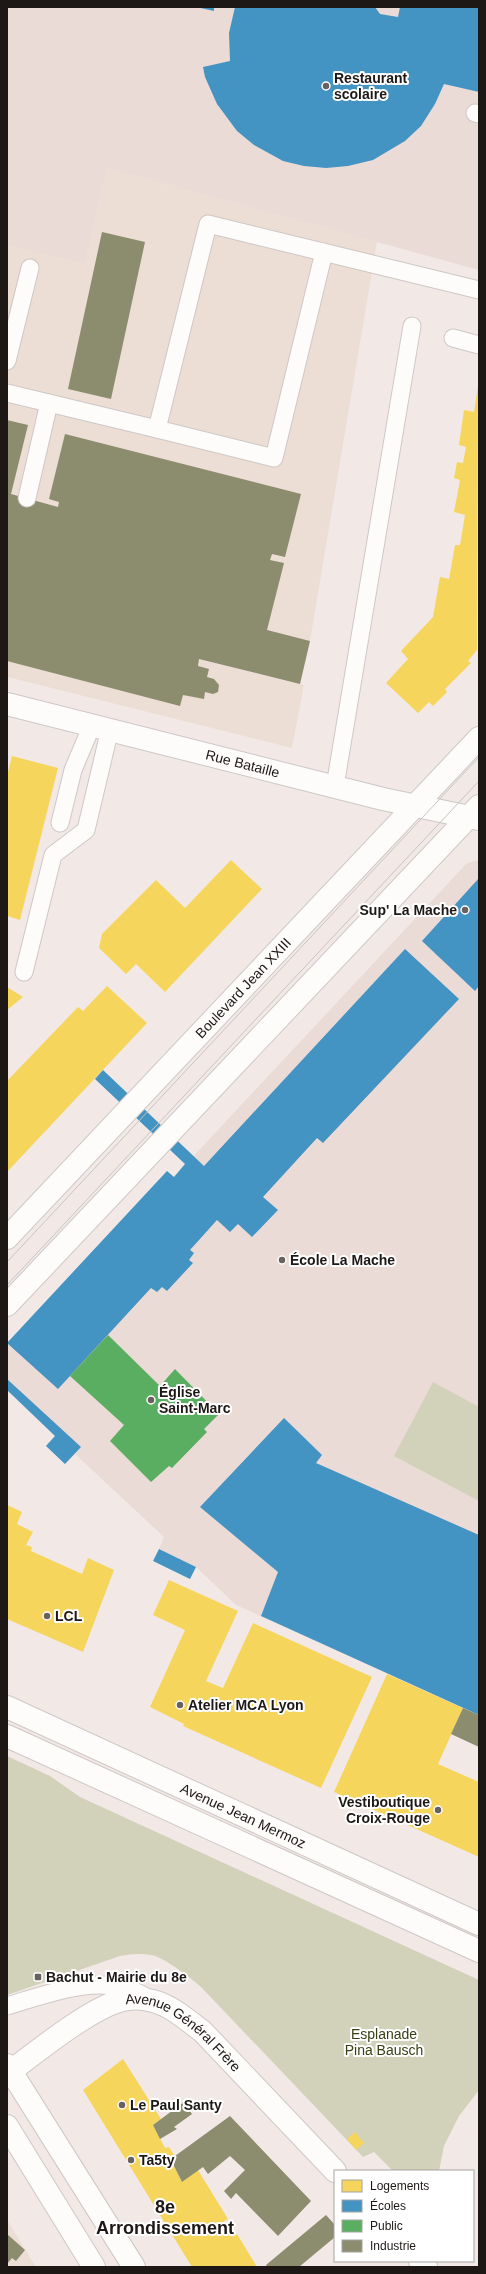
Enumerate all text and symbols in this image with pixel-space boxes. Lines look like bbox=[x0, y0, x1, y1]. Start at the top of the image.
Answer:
place label: Restaurant scolaire bbox=[334, 70, 407, 102]
marker: Restaurant scolaire bbox=[321, 81, 331, 91]
street label: Rue Bataille bbox=[204, 747, 281, 781]
place label: Sup' La Mache bbox=[360, 902, 457, 918]
marker: Sup' La Mache bbox=[460, 905, 470, 915]
street label: Boulevard Jean XXIII bbox=[192, 934, 294, 1041]
place label: École La Mache bbox=[290, 1252, 395, 1268]
marker: École La Mache bbox=[277, 1255, 287, 1265]
place label: Église Saint-Marc bbox=[159, 1384, 231, 1416]
marker: Église Saint-Marc bbox=[146, 1395, 156, 1405]
place label: LCL bbox=[55, 1608, 83, 1624]
marker: LCL bbox=[42, 1611, 52, 1621]
place label: Atelier MCA Lyon bbox=[188, 1697, 304, 1713]
marker: Atelier MCA Lyon bbox=[175, 1700, 185, 1710]
street label: Avenue Jean Mermoz bbox=[178, 1780, 308, 1851]
place label: Vestiboutique Croix-Rouge bbox=[338, 1794, 430, 1826]
marker: Vestiboutique Croix-Rouge bbox=[433, 1805, 443, 1815]
place label: Bachut - Mairie du 8e bbox=[46, 1969, 187, 1985]
marker: Bachut - Mairie du 8e bbox=[33, 1972, 43, 1982]
street label: Avenue Général Frère bbox=[124, 1990, 244, 2075]
park label: Esplanade Pina Bausch bbox=[345, 2026, 423, 2058]
place label: Le Paul Santy bbox=[130, 2097, 222, 2113]
marker: Le Paul Santy bbox=[117, 2100, 127, 2110]
place label: Ta5ty bbox=[139, 2152, 175, 2168]
marker: Ta5ty bbox=[126, 2155, 136, 2165]
legend bbox=[334, 2170, 474, 2262]
text: Logements bbox=[370, 2179, 429, 2193]
district label: 8e Arrondissement bbox=[96, 2197, 234, 2238]
text: Écoles bbox=[370, 2198, 406, 2213]
text: Public bbox=[370, 2219, 403, 2233]
text: Industrie bbox=[370, 2239, 416, 2253]

